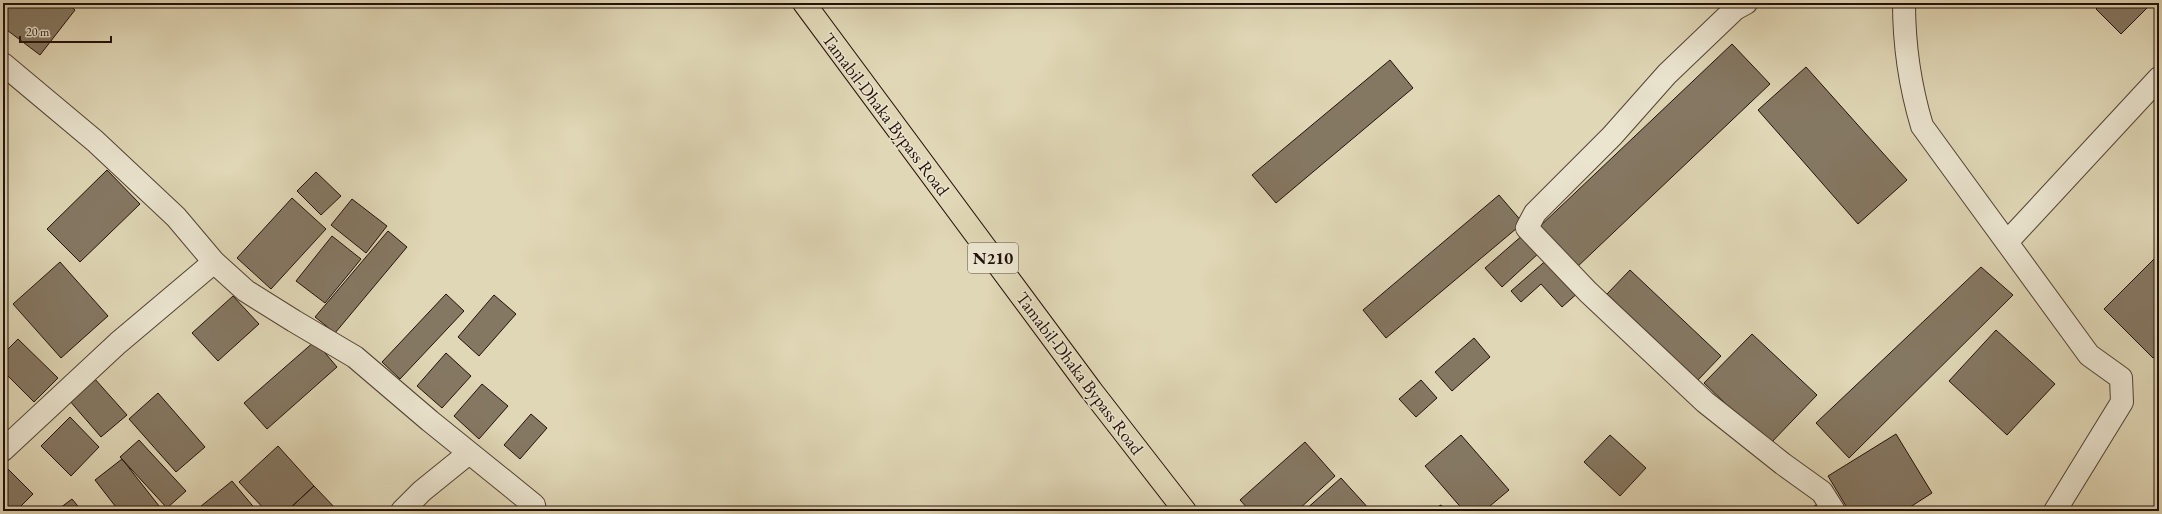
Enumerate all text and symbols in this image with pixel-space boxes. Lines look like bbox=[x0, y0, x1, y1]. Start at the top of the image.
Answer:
scale bar bbox=[20, 18, 111, 44]
text: 20 m bbox=[26, 24, 50, 40]
street label: Tamabil-Dhaka Bypass Road bbox=[817, 28, 955, 201]
road number: N210 bbox=[968, 243, 1018, 273]
street label: Tamabil-Dhaka Bypass Road bbox=[1011, 287, 1149, 460]

